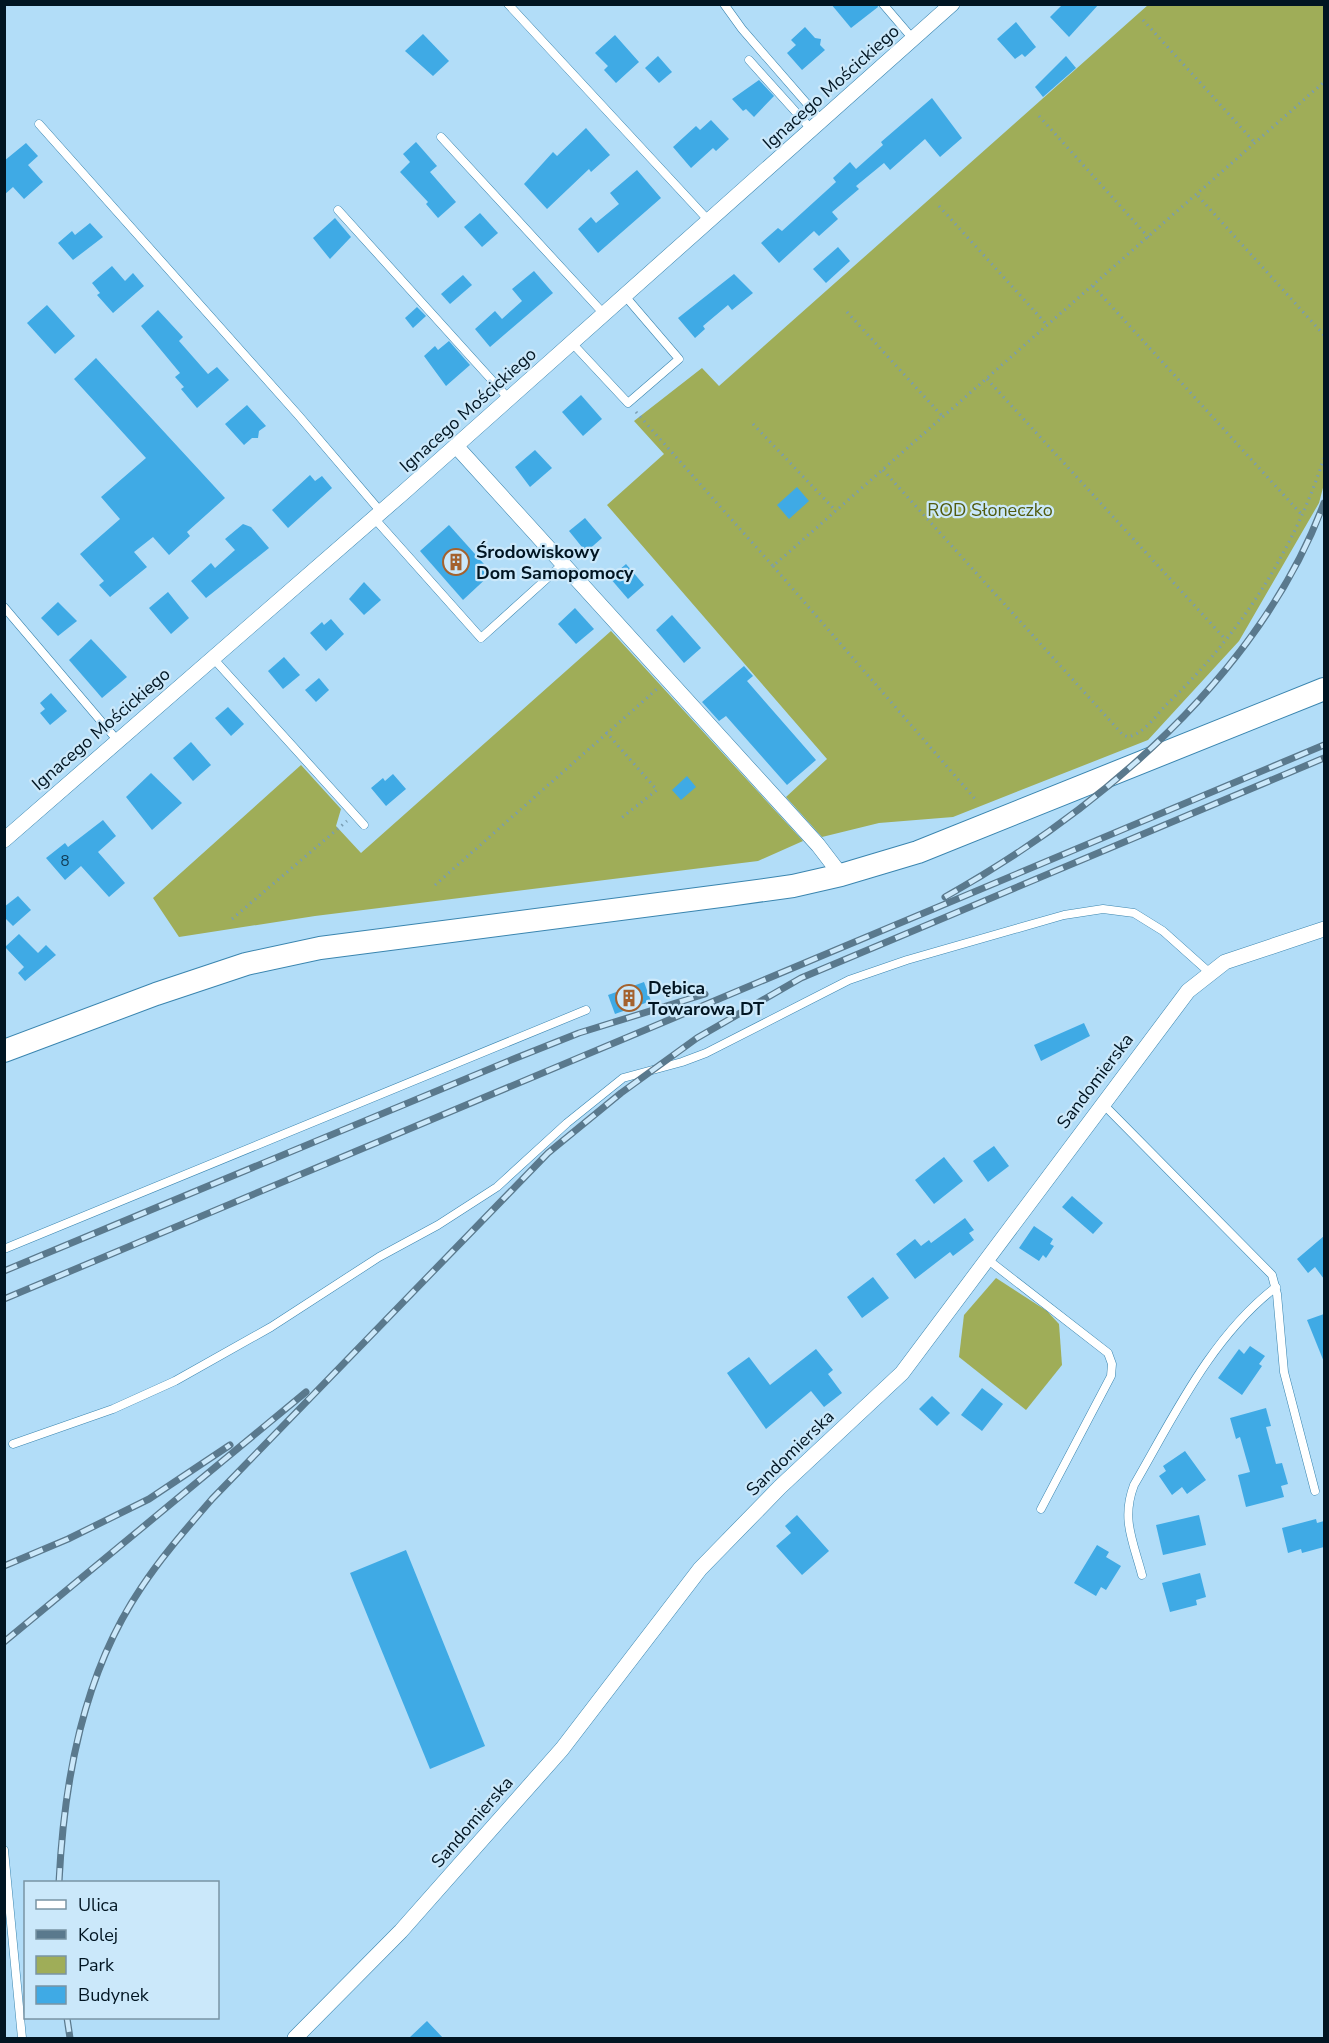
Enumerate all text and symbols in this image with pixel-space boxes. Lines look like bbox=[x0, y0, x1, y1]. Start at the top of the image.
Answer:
street label: Ignacego Mościckiego bbox=[758, 19, 904, 155]
street label: Ignacego Mościckiego bbox=[395, 342, 541, 478]
park label: ROD Słoneczko bbox=[927, 498, 1053, 522]
place label: Środowiskowy Dom Samopomocy bbox=[476, 540, 634, 585]
building icon: Środowiskowy Dom Samopomocy bbox=[441, 547, 471, 577]
street label: Ignacego Mościckiego bbox=[27, 662, 175, 796]
house number: 8 bbox=[60, 851, 70, 871]
place label: Dębica Towarowa DT bbox=[648, 976, 765, 1021]
building icon: Dębica Towarowa DT bbox=[614, 983, 644, 1013]
street label: Sandomierska bbox=[1051, 1028, 1139, 1134]
street label: Sandomierska bbox=[741, 1405, 839, 1501]
street label: Sandomierska bbox=[426, 1771, 518, 1873]
legend bbox=[24, 1881, 219, 2019]
text: Ulica bbox=[78, 1893, 118, 1917]
text: Kolej bbox=[78, 1923, 118, 1947]
text: Park bbox=[78, 1953, 115, 1977]
text: Budynek bbox=[78, 1983, 150, 2007]

